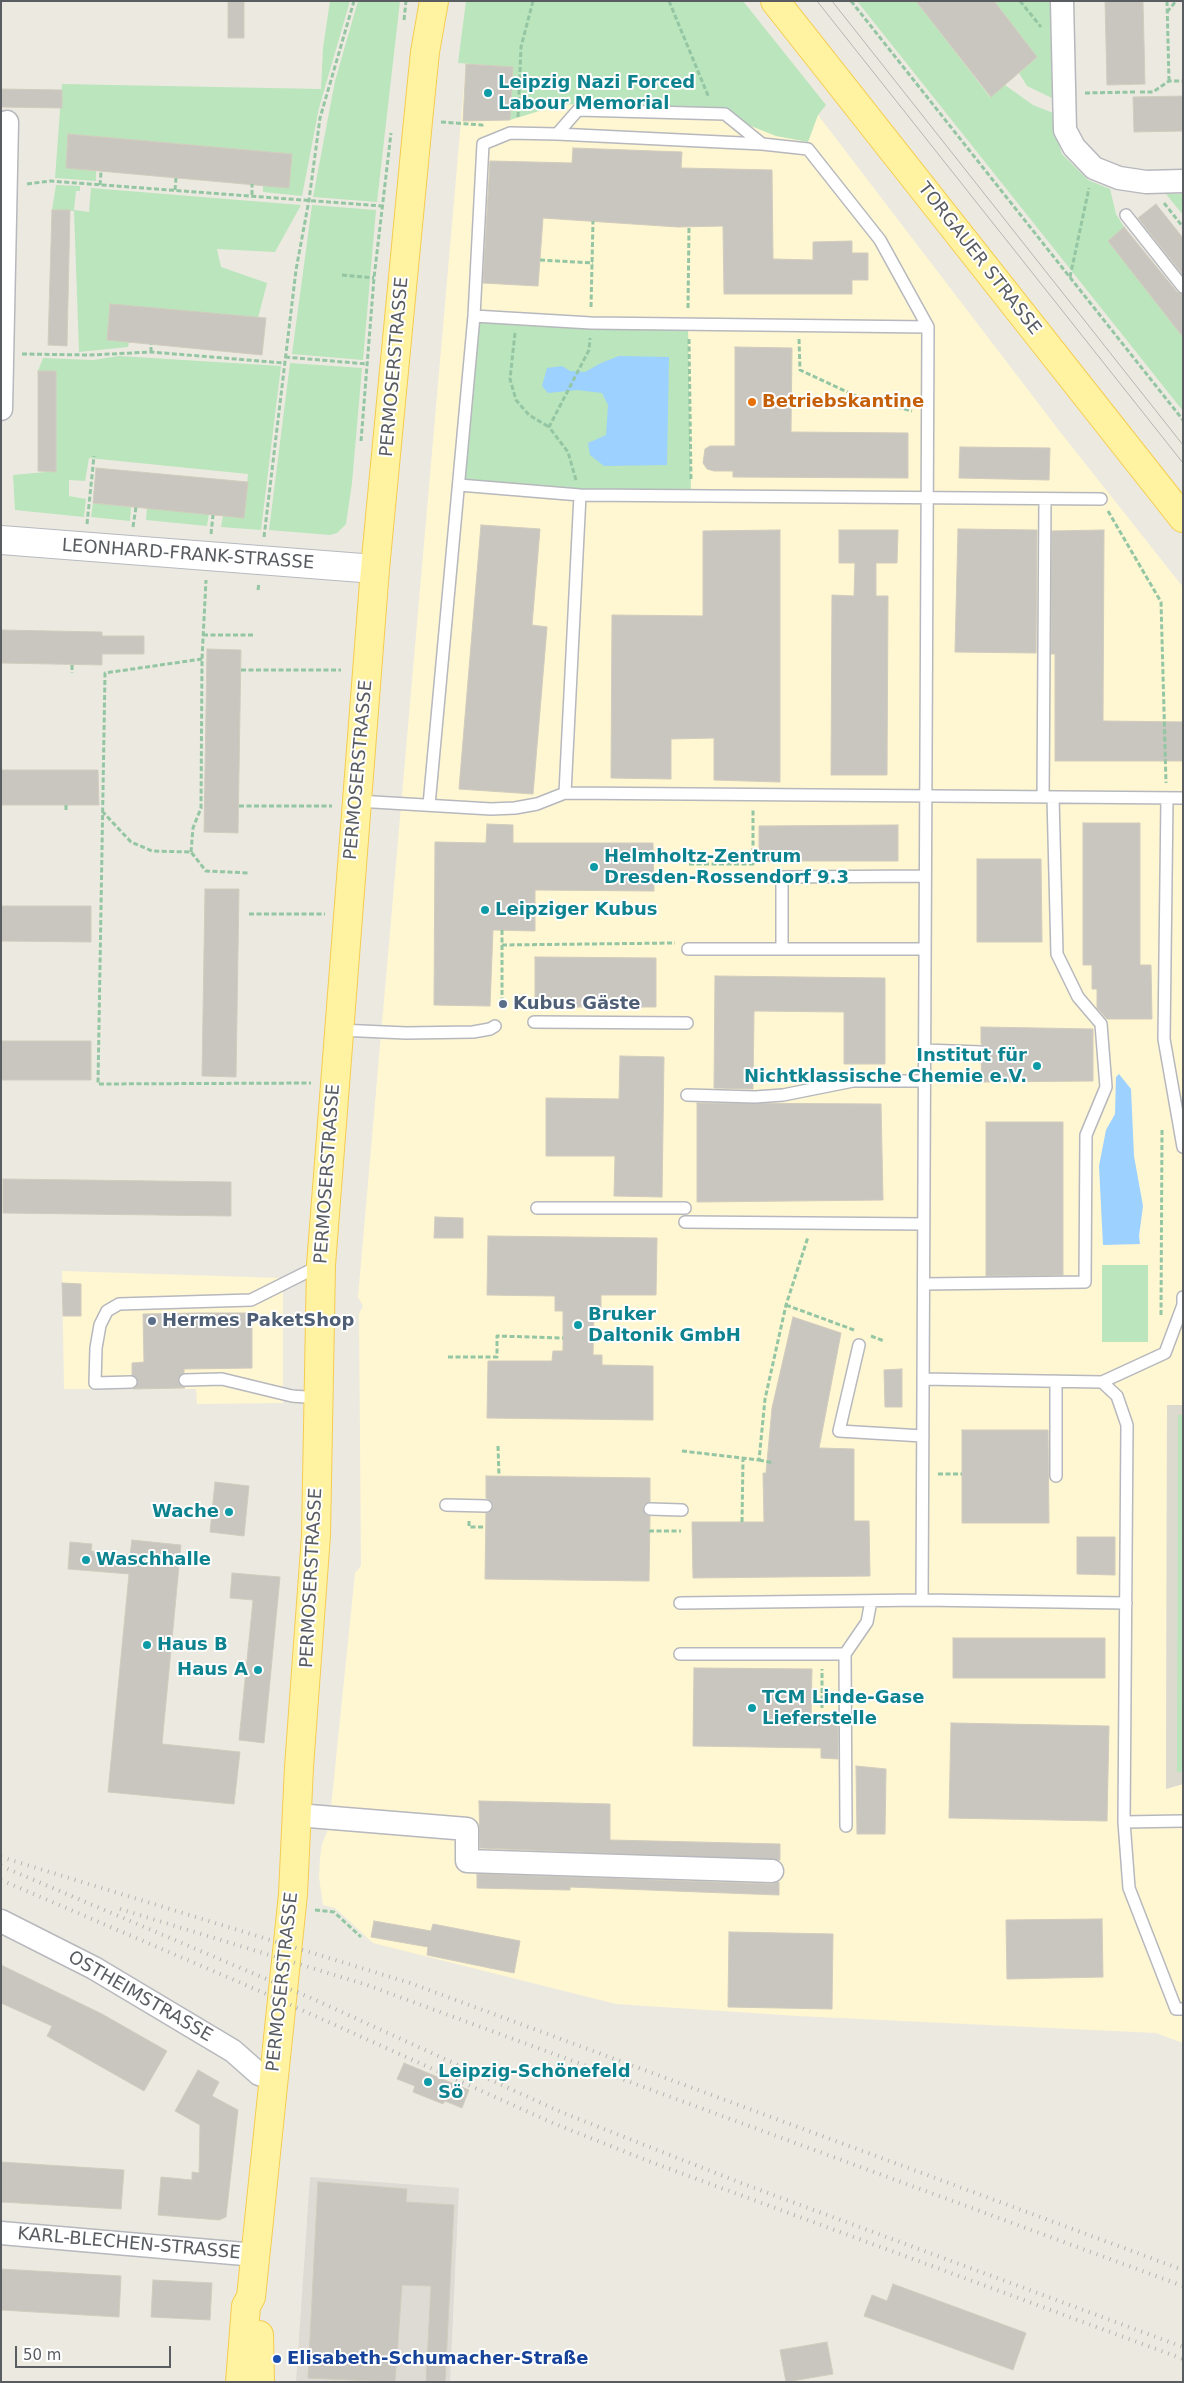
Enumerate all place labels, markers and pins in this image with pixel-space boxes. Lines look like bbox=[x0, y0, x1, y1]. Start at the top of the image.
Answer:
place label: Leipzig Nazi Forced Labour Memorial bbox=[498, 72, 695, 115]
marker: Leipzig Nazi Forced Labour Memorial bbox=[482, 87, 494, 99]
place label: Betriebskantine bbox=[762, 391, 924, 413]
marker: Betriebskantine bbox=[746, 396, 758, 408]
place label: Helmholtz-Zentrum Dresden-Rossendorf 9.3 bbox=[604, 846, 849, 889]
marker: Helmholtz-Zentrum Dresden-Rossendorf 9.3 bbox=[588, 861, 600, 873]
place label: Leipziger Kubus bbox=[495, 899, 657, 921]
marker: Leipziger Kubus bbox=[479, 904, 491, 916]
place label: Kubus Gäste bbox=[513, 993, 641, 1015]
marker: Kubus Gäste bbox=[497, 998, 509, 1010]
place label: Institut für Nichtklassische Chemie e.V. bbox=[744, 1045, 1027, 1088]
marker: Institut für Nichtklassische Chemie e.V. bbox=[1031, 1060, 1043, 1072]
place label: Bruker Daltonik GmbH bbox=[588, 1304, 741, 1346]
place label: Hermes PaketShop bbox=[162, 1310, 354, 1332]
marker: Hermes PaketShop bbox=[146, 1315, 158, 1327]
marker: Bruker Daltonik GmbH bbox=[572, 1319, 584, 1331]
place label: Wache bbox=[152, 1501, 219, 1523]
marker: Wache bbox=[223, 1506, 235, 1518]
place label: Waschhalle bbox=[96, 1549, 211, 1571]
marker: Waschhalle bbox=[80, 1554, 92, 1566]
place label: Haus B bbox=[157, 1634, 228, 1656]
marker: Haus B bbox=[141, 1639, 153, 1651]
place label: Haus A bbox=[177, 1659, 248, 1681]
marker: Haus A bbox=[252, 1664, 264, 1676]
place label: TCM Linde-Gase Lieferstelle bbox=[762, 1687, 925, 1730]
marker: TCM Linde-Gase Lieferstelle bbox=[746, 1702, 758, 1714]
place label: Leipzig-Schönefeld Sö bbox=[438, 2061, 631, 2104]
marker: Leipzig-Schönefeld Sö bbox=[422, 2076, 434, 2088]
place label: Elisabeth-Schumacher-Straße bbox=[287, 2348, 588, 2370]
marker: Elisabeth-Schumacher-Straße bbox=[271, 2353, 283, 2365]

